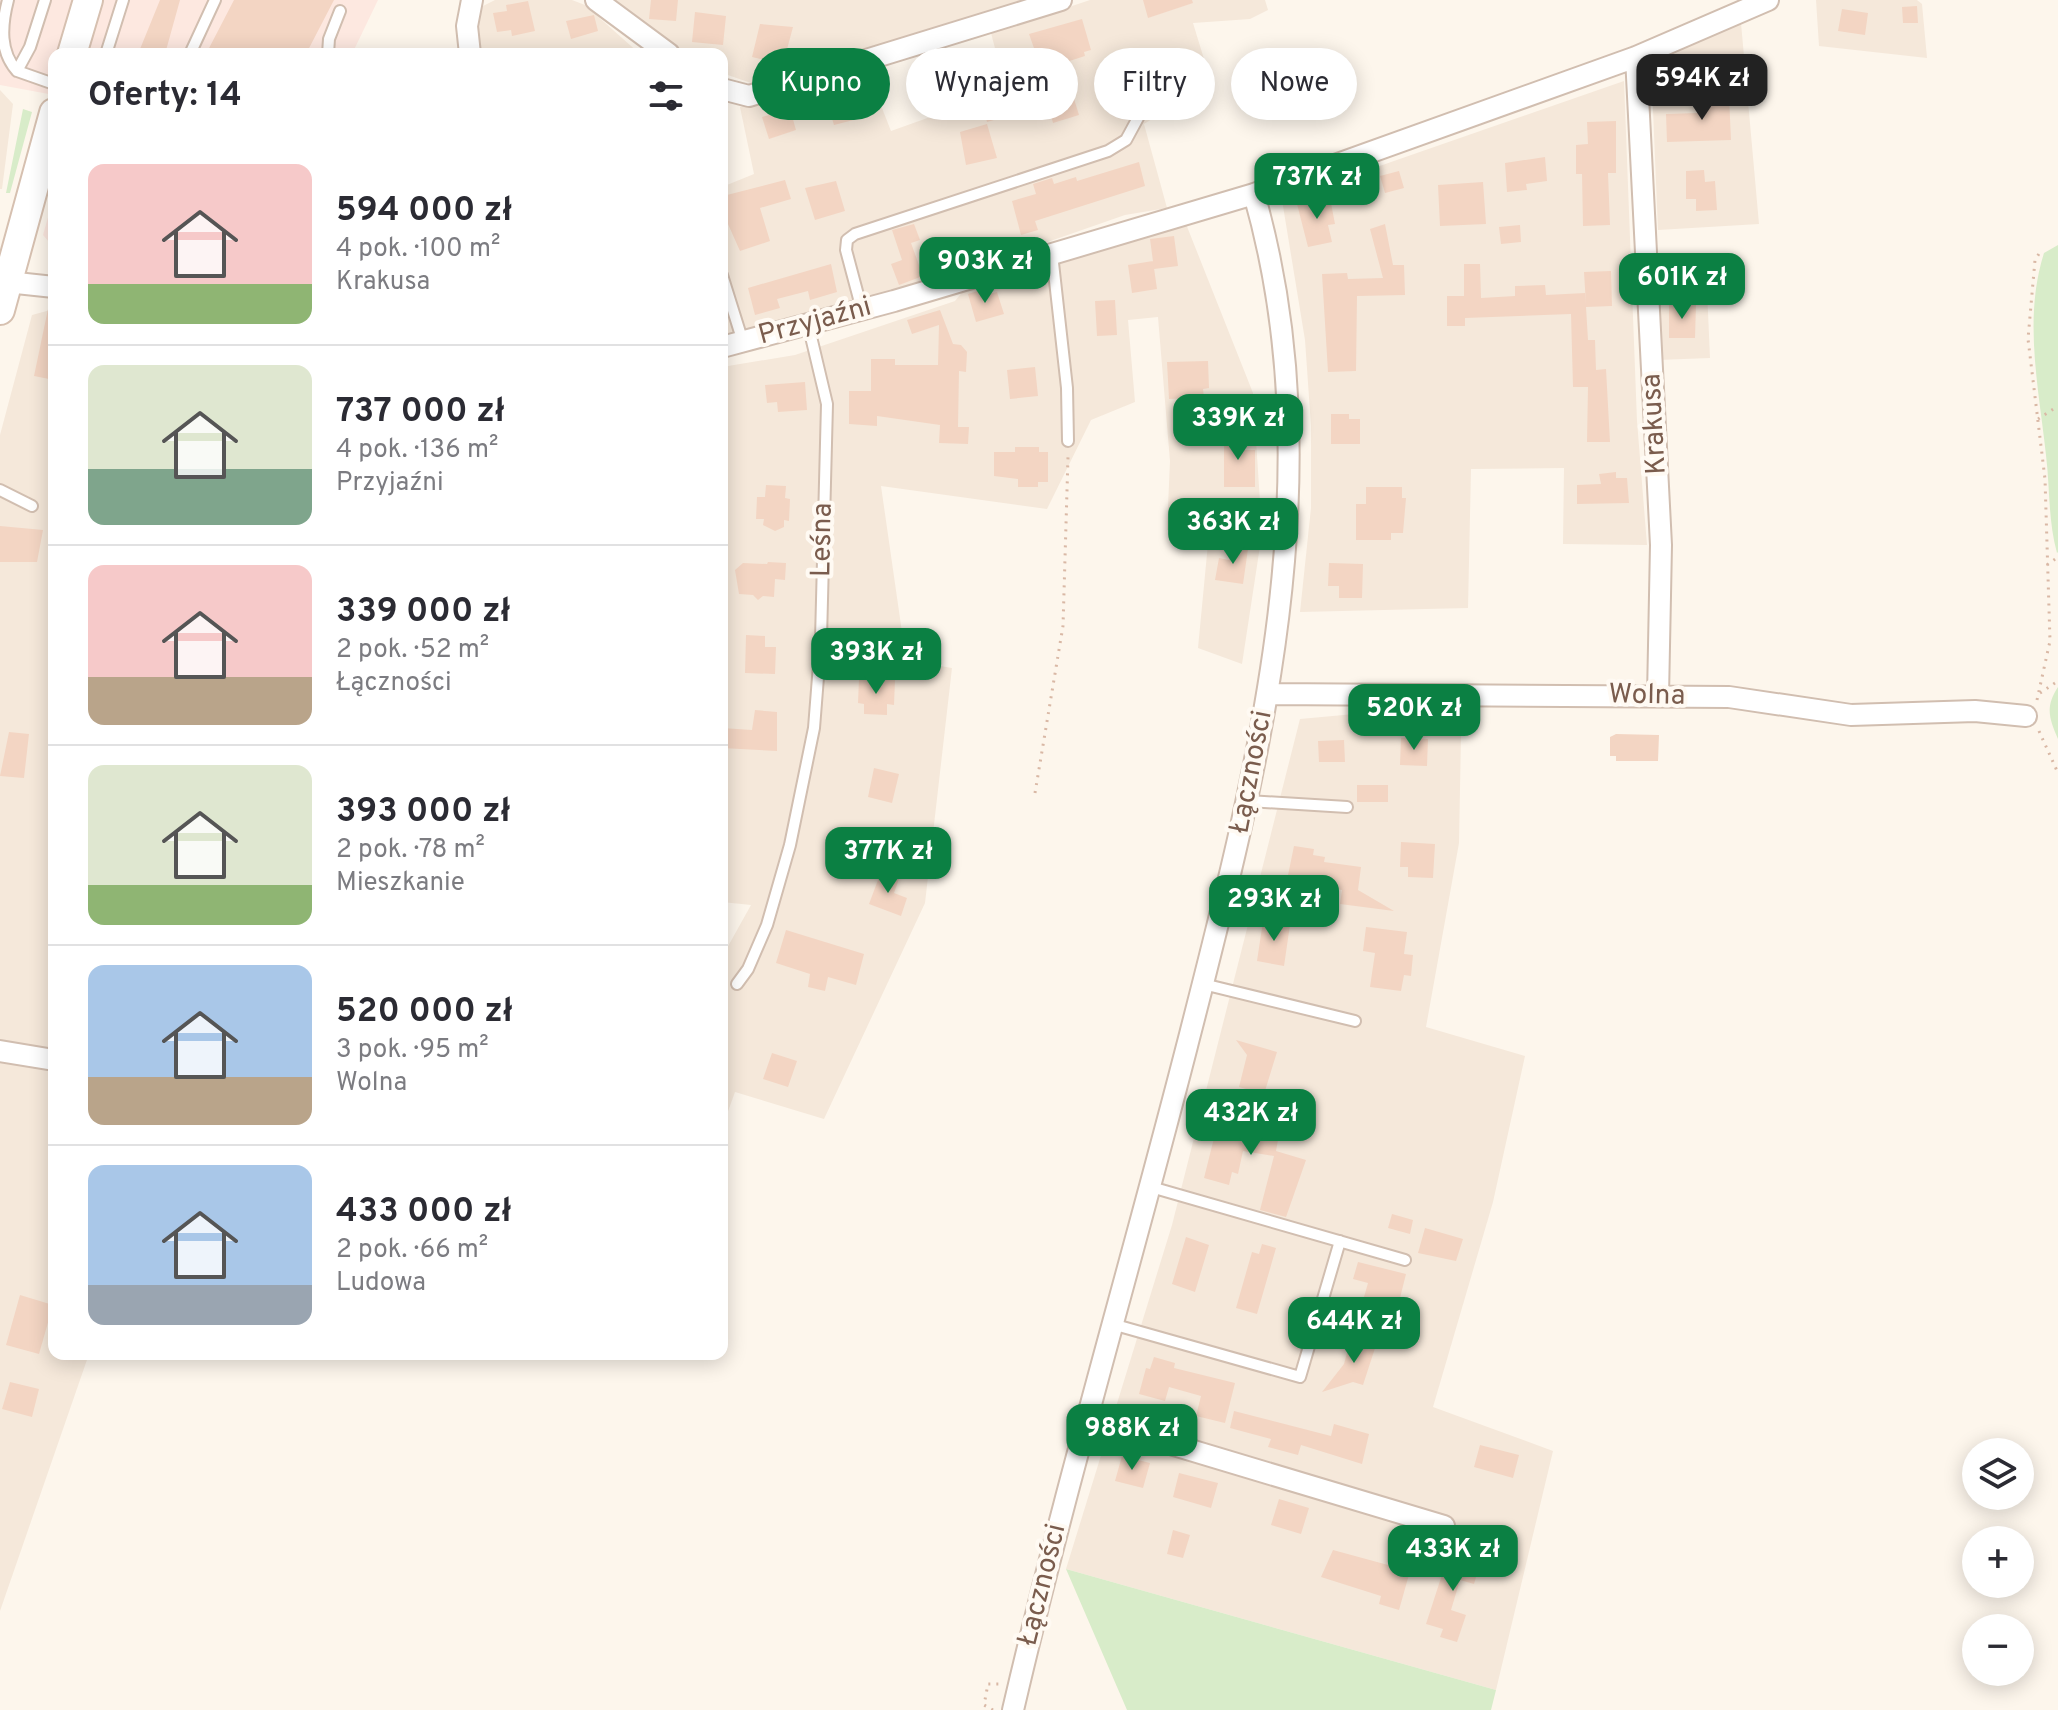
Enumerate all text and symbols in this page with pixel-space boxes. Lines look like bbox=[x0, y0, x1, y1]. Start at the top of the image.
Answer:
chip: Kupno bbox=[752, 48, 890, 120]
chip: Wynajem bbox=[906, 48, 1078, 120]
chip: Filtry bbox=[1094, 48, 1215, 120]
chip: Nowe bbox=[1231, 48, 1357, 120]
pin: 594K zł bbox=[1628, 54, 1776, 122]
text: 594K zł bbox=[1654, 63, 1750, 96]
icon: filters bbox=[644, 74, 688, 118]
text: Oferty: 14 bbox=[88, 75, 242, 118]
pin: 737K zł bbox=[1243, 153, 1391, 221]
text: 737K zł bbox=[1272, 162, 1362, 195]
text: 594 000 zł bbox=[336, 190, 512, 233]
icon: home bbox=[152, 196, 248, 292]
text: 4 pok. · 100 m² bbox=[336, 233, 500, 266]
pin: 903K zł bbox=[911, 237, 1059, 305]
text: 903K zł bbox=[937, 246, 1033, 279]
pin: 601K zł bbox=[1608, 253, 1756, 321]
text: 601K zł bbox=[1637, 262, 1727, 295]
text: Krakusa bbox=[336, 266, 430, 299]
street label: Przyjaźni bbox=[754, 290, 876, 354]
street label: Krakusa bbox=[1634, 372, 1676, 476]
text: 737 000 zł bbox=[336, 391, 505, 434]
pin: 339K zł bbox=[1164, 394, 1312, 462]
icon: home bbox=[152, 397, 248, 493]
text: 339K zł bbox=[1191, 403, 1285, 436]
text: 4 pok. · 136 m² bbox=[336, 434, 498, 467]
text: Przyjaźni bbox=[336, 467, 444, 500]
pin: 363K zł bbox=[1159, 498, 1307, 566]
street label: Leśna bbox=[804, 502, 842, 578]
text: 363K zł bbox=[1186, 507, 1280, 540]
text: 339 000 zł bbox=[336, 591, 510, 634]
icon: home bbox=[152, 597, 248, 693]
pin: 393K zł bbox=[802, 628, 950, 696]
text: 2 pok. · 52 m² bbox=[336, 634, 489, 667]
text: 393K zł bbox=[829, 637, 923, 670]
text: Łączności bbox=[336, 667, 452, 700]
street label: Wolna bbox=[1608, 677, 1686, 715]
pin: 520K zł bbox=[1340, 684, 1488, 752]
text: 520K zł bbox=[1366, 693, 1462, 726]
street label: Łączności bbox=[1222, 707, 1282, 837]
text: 393 000 zł bbox=[336, 791, 510, 834]
icon: home bbox=[152, 797, 248, 893]
pin: 377K zł bbox=[814, 827, 962, 895]
text: 2 pok. · 78 m² bbox=[336, 834, 485, 867]
text: 377K zł bbox=[843, 836, 933, 869]
text: Mieszkanie bbox=[336, 867, 465, 900]
pin: 293K zł bbox=[1200, 875, 1348, 943]
text: 293K zł bbox=[1227, 884, 1321, 917]
text: 520 000 zł bbox=[336, 991, 513, 1034]
icon: home bbox=[152, 997, 248, 1093]
text: 3 pok. · 95 m² bbox=[336, 1034, 489, 1067]
text: Wolna bbox=[336, 1067, 407, 1100]
pin: 432K zł bbox=[1177, 1089, 1325, 1157]
text: 432K zł bbox=[1204, 1098, 1298, 1131]
text: 433 000 zł bbox=[336, 1191, 511, 1234]
icon: home bbox=[152, 1197, 248, 1293]
text: 2 pok. · 66 m² bbox=[336, 1234, 488, 1267]
text: Ludowa bbox=[336, 1267, 426, 1300]
pin: 644K zł bbox=[1280, 1297, 1428, 1365]
text: 644K zł bbox=[1306, 1306, 1402, 1339]
pin: 988K zł bbox=[1058, 1404, 1206, 1472]
text: 988K zł bbox=[1084, 1413, 1180, 1446]
map controls bbox=[1962, 1438, 2034, 1686]
button: layers bbox=[1962, 1438, 2034, 1510]
street label: Łączności bbox=[1010, 1520, 1076, 1650]
pin: 433K zł bbox=[1379, 1525, 1527, 1593]
button: + bbox=[1962, 1526, 2034, 1598]
text: 433K zł bbox=[1406, 1534, 1500, 1567]
button: − bbox=[1962, 1614, 2034, 1686]

